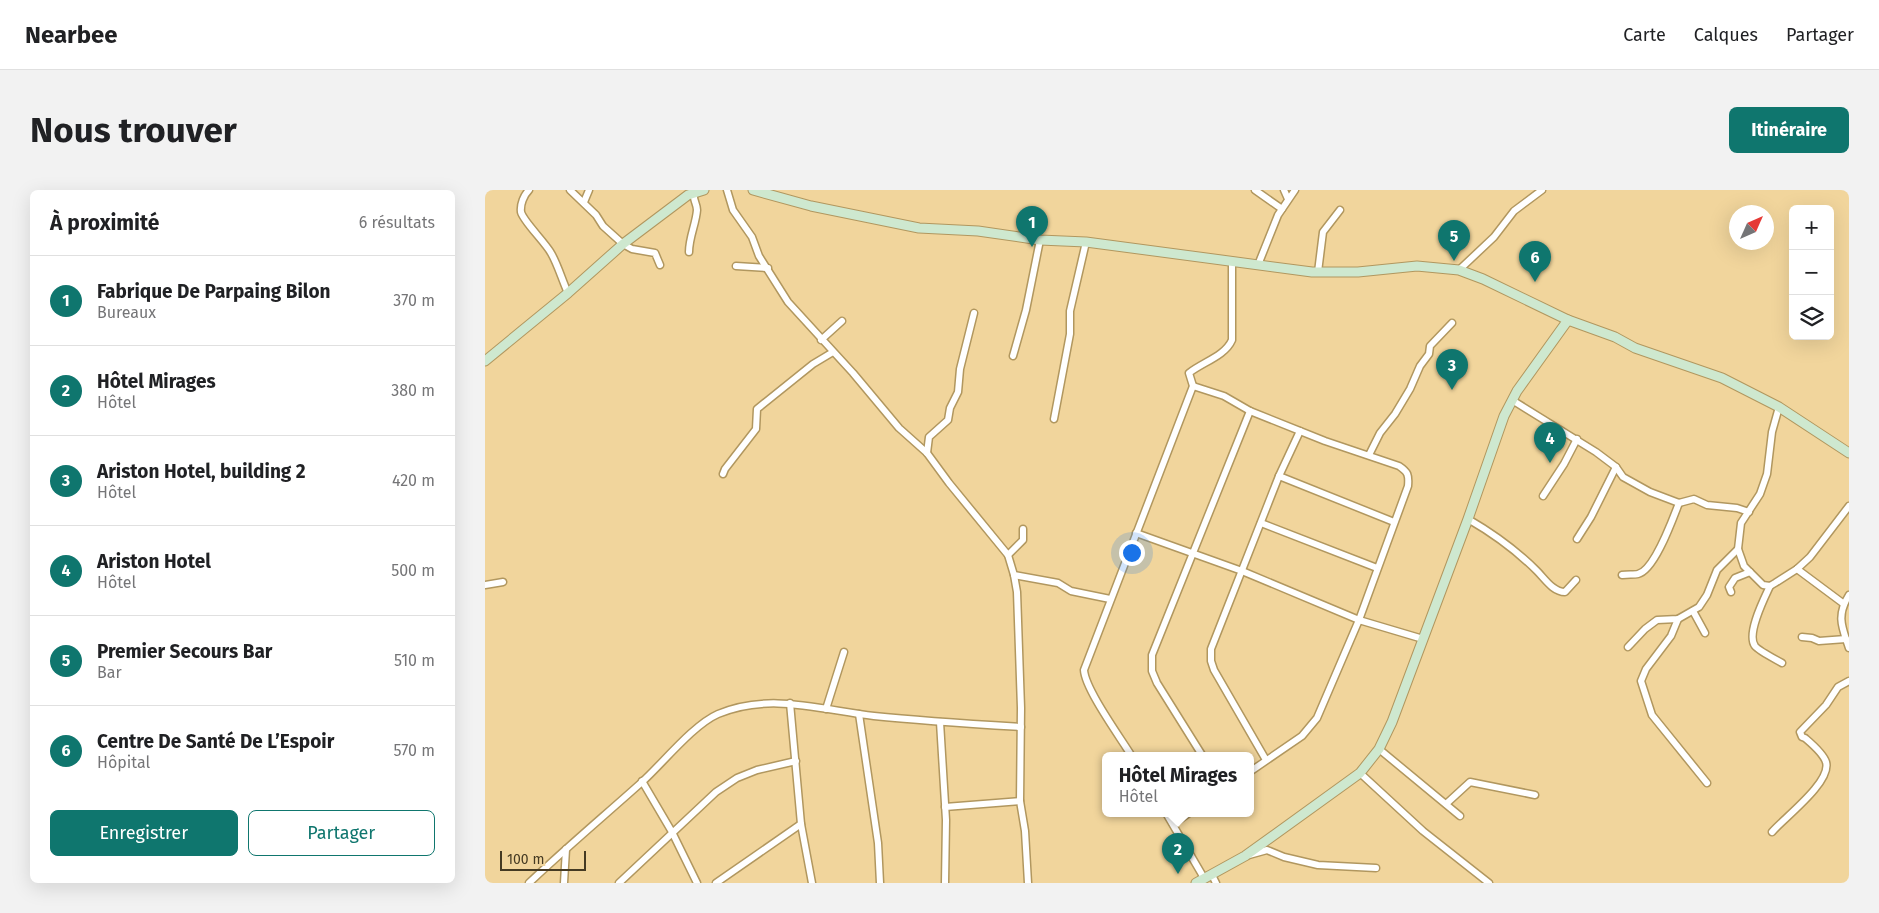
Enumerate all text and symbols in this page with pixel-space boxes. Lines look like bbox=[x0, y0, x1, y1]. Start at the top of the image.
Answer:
text: Nearbee bbox=[25, 21, 118, 49]
text: Carte bbox=[1623, 24, 1666, 46]
text: Calques bbox=[1694, 24, 1758, 46]
text: Partager bbox=[1786, 24, 1854, 46]
button: Itinéraire bbox=[1729, 107, 1849, 153]
text: Nous trouver bbox=[30, 109, 237, 151]
north arrow bbox=[1729, 205, 1774, 250]
map controls bbox=[1789, 205, 1834, 340]
button: + bbox=[1789, 205, 1834, 250]
pin: 1 bbox=[1016, 206, 1048, 247]
text: À proximité bbox=[50, 210, 159, 236]
text: 6 résultats bbox=[359, 213, 435, 232]
pin: 5 bbox=[1438, 220, 1470, 261]
pin: 6 bbox=[1519, 241, 1551, 282]
button: − bbox=[1789, 250, 1834, 295]
text: Fabrique De Parpaing Bilon bbox=[97, 280, 330, 303]
text: 1 bbox=[62, 291, 70, 310]
text: 370 m bbox=[393, 291, 435, 310]
button: layers bbox=[1789, 295, 1834, 340]
text: Bureaux bbox=[97, 303, 156, 322]
pin: 3 bbox=[1436, 349, 1468, 390]
text: Hôtel Mirages bbox=[97, 370, 216, 393]
text: 2 bbox=[62, 381, 70, 400]
text: 380 m bbox=[391, 381, 435, 400]
text: Hôtel bbox=[97, 393, 136, 412]
pin: 4 bbox=[1534, 422, 1566, 463]
text: Ariston Hotel, building 2 bbox=[97, 460, 306, 483]
text: 3 bbox=[62, 471, 70, 490]
text: 420 m bbox=[392, 471, 435, 490]
text: Hôtel bbox=[97, 483, 136, 502]
your location bbox=[1119, 540, 1145, 566]
text: Ariston Hotel bbox=[97, 550, 211, 573]
text: 4 bbox=[61, 561, 71, 580]
text: 500 m bbox=[391, 561, 435, 580]
text: Hôtel bbox=[97, 573, 136, 592]
text: Premier Secours Bar bbox=[97, 640, 272, 663]
text: 5 bbox=[62, 651, 70, 670]
text: 510 m bbox=[394, 651, 435, 670]
text: Bar bbox=[97, 663, 122, 682]
text: Centre De Santé De L’Espoir bbox=[97, 730, 334, 753]
text: 6 bbox=[61, 741, 71, 760]
text: 570 m bbox=[394, 741, 435, 760]
popup bbox=[1102, 752, 1254, 817]
text: Hôpital bbox=[97, 753, 150, 772]
text: Hôtel Mirages bbox=[1119, 764, 1237, 787]
text: Hôtel bbox=[1119, 787, 1158, 806]
button: Enregistrer bbox=[50, 810, 238, 856]
button: Partager bbox=[248, 810, 435, 856]
pin: 2 bbox=[1162, 833, 1194, 874]
scale bar bbox=[500, 848, 586, 871]
text: 100 m bbox=[507, 851, 544, 868]

